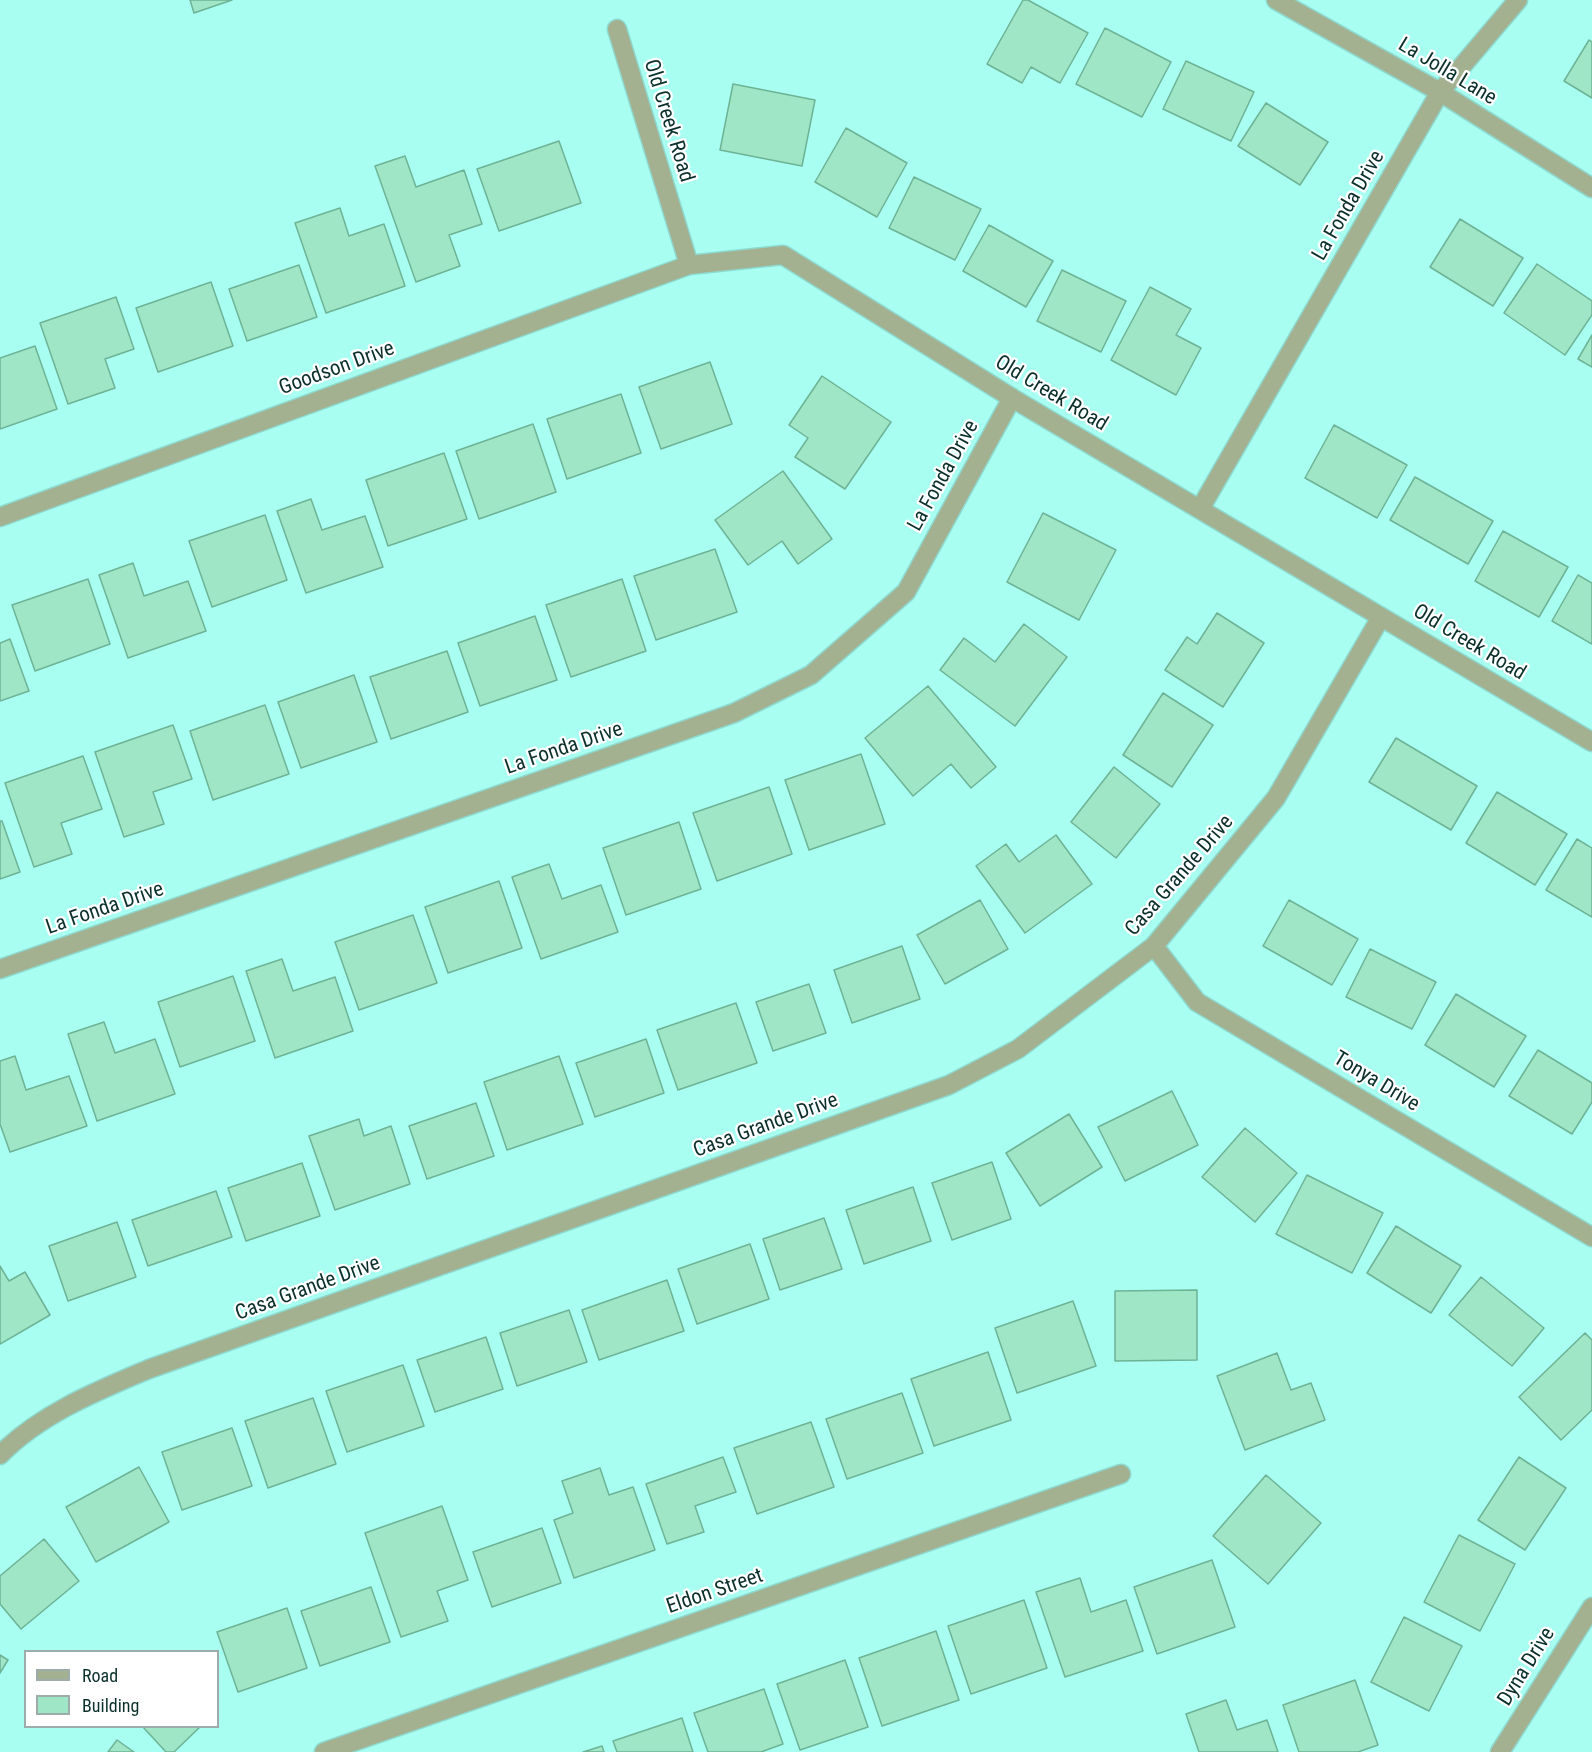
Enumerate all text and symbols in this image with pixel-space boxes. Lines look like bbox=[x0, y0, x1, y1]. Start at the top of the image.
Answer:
street label: La Jolla Lane bbox=[1393, 33, 1501, 111]
street label: Old Creek Road bbox=[637, 57, 699, 185]
street label: La Fonda Drive bbox=[1307, 147, 1391, 265]
street label: Goodson Drive bbox=[276, 336, 398, 402]
street label: Old Creek Road bbox=[990, 351, 1112, 437]
street label: La Fonda Drive bbox=[903, 416, 985, 536]
street label: Old Creek Road bbox=[1408, 600, 1530, 686]
street label: La Fonda Drive bbox=[502, 717, 626, 781]
street label: Casa Grande Drive bbox=[1121, 810, 1239, 942]
street label: La Fonda Drive bbox=[43, 877, 167, 941]
street label: Tonya Drive bbox=[1328, 1046, 1424, 1118]
street label: Casa Grande Drive bbox=[690, 1088, 842, 1164]
street label: Casa Grande Drive bbox=[232, 1251, 384, 1327]
street label: Eldon Street bbox=[663, 1564, 767, 1620]
street label: Dyna Drive bbox=[1493, 1623, 1561, 1711]
legend bbox=[24, 1650, 219, 1728]
text: Road bbox=[82, 1665, 118, 1686]
text: Building bbox=[82, 1695, 139, 1716]

